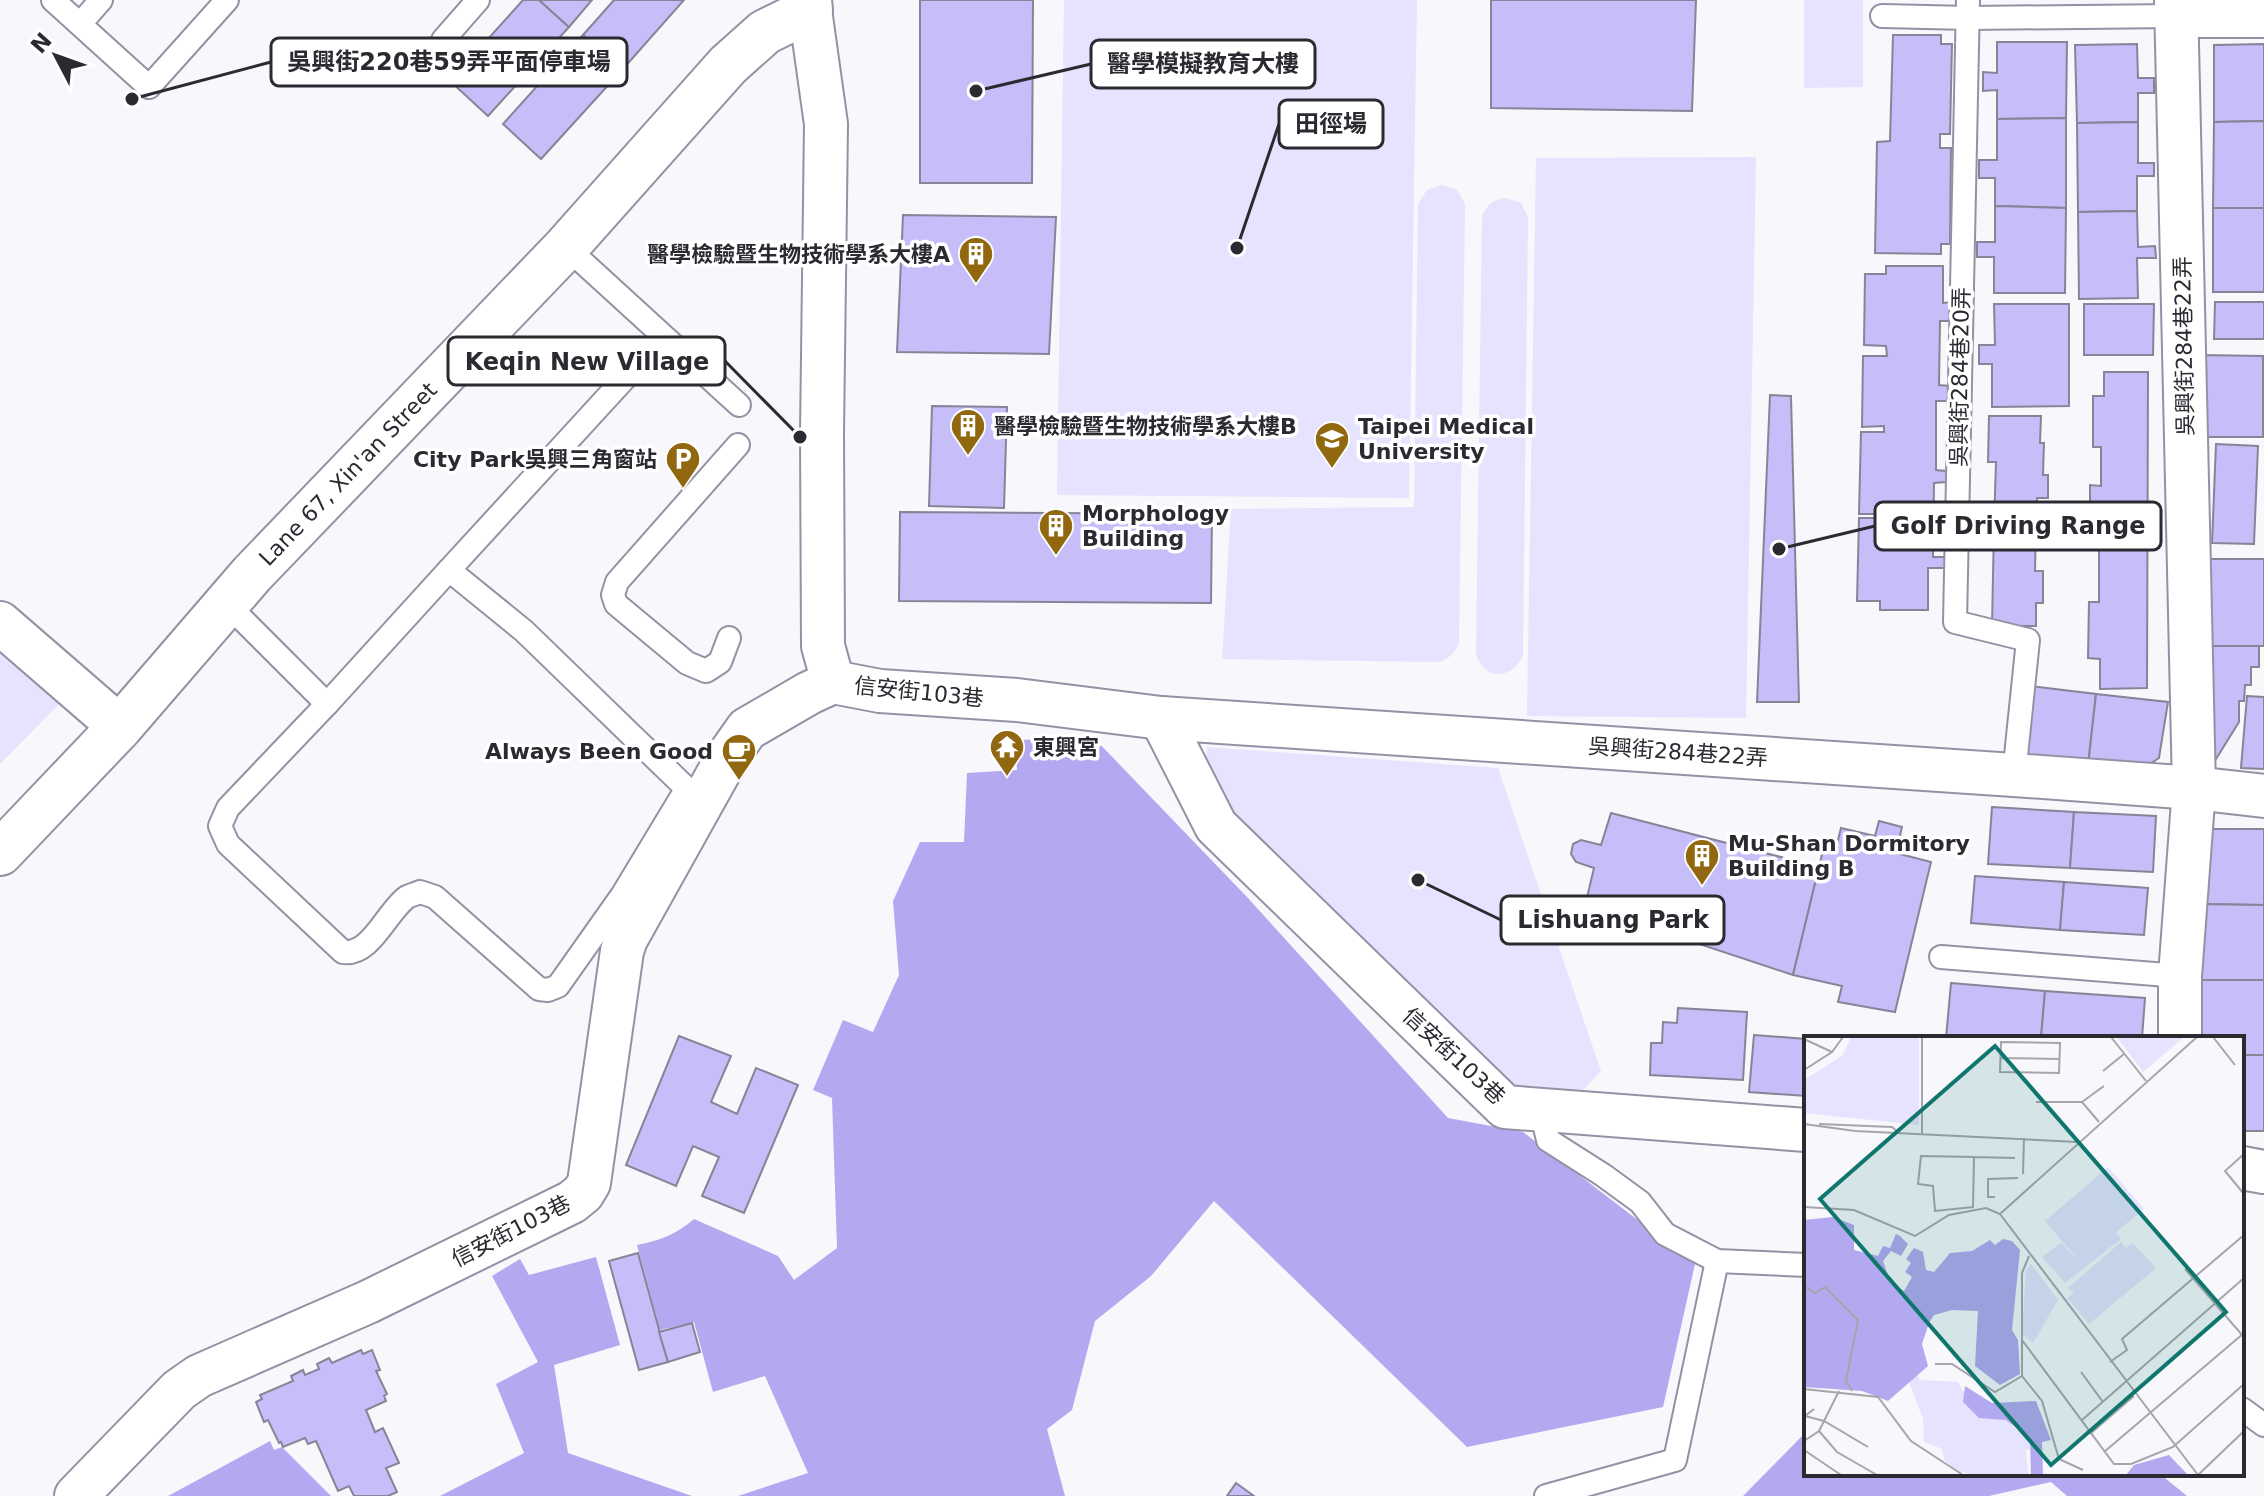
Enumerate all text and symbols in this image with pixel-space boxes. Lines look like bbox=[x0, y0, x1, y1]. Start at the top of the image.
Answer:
north arrow bbox=[16, 16, 96, 96]
text: N bbox=[26, 28, 57, 58]
callout: 吳興街220巷59弄平面停車場 bbox=[271, 38, 627, 86]
callout: 醫學模擬教育大樓 bbox=[1091, 40, 1315, 88]
text: 吳興街220巷59弄平面停車場 bbox=[287, 48, 611, 76]
text: 醫學模擬教育大樓 bbox=[1107, 50, 1299, 78]
callout: 田徑場 bbox=[1279, 100, 1383, 148]
text: 田徑場 bbox=[1295, 110, 1367, 138]
building icon: 醫學檢驗暨生物技術學系大樓A bbox=[957, 235, 995, 285]
place label: 醫學檢驗暨生物技術學系大樓A bbox=[647, 242, 950, 267]
street label: 吳興街284巷22弄 bbox=[2170, 256, 2198, 436]
street label: 吳興街284巷20弄 bbox=[1946, 287, 1974, 467]
callout: Keqin New Village bbox=[448, 337, 725, 385]
text: Keqin New Village bbox=[465, 348, 709, 376]
street label: Lane 67, Xin'an Street bbox=[254, 377, 442, 571]
building icon: 醫學檢驗暨生物技術學系大樓B bbox=[949, 407, 987, 457]
place label: 醫學檢驗暨生物技術學系大樓B bbox=[994, 414, 1297, 439]
place label: Taipei Medical University bbox=[1358, 414, 1534, 464]
school or university icon: Taipei Medical University bbox=[1313, 420, 1351, 470]
parking icon: City Park吳興三角窗站 bbox=[664, 440, 702, 490]
place label: City Park吳興三角窗站 bbox=[413, 447, 657, 472]
place label: Morphology Building bbox=[1082, 501, 1229, 551]
callout: Golf Driving Range bbox=[1875, 502, 2161, 550]
building icon: Morphology Building bbox=[1037, 507, 1075, 557]
text: Golf Driving Range bbox=[1891, 512, 2145, 540]
street label: 信安街103巷 bbox=[853, 673, 985, 711]
temple icon: 東興宮 bbox=[988, 728, 1026, 778]
cafe icon: Always Been Good bbox=[720, 732, 758, 782]
street label: 吳興街284巷22弄 bbox=[1587, 733, 1769, 771]
place label: 東興宮 bbox=[1033, 735, 1099, 760]
place label: Always Been Good bbox=[485, 739, 713, 764]
place label: Mu-Shan Dormitory Building B bbox=[1728, 831, 1970, 881]
building icon: Mu-Shan Dormitory Building B bbox=[1683, 837, 1721, 887]
callout: Lishuang Park bbox=[1501, 896, 1724, 944]
text: Lishuang Park bbox=[1517, 906, 1710, 934]
street label: 信安街103巷 bbox=[1398, 1003, 1510, 1109]
inset map bbox=[1804, 1036, 2244, 1476]
street label: 信安街103巷 bbox=[447, 1190, 575, 1272]

